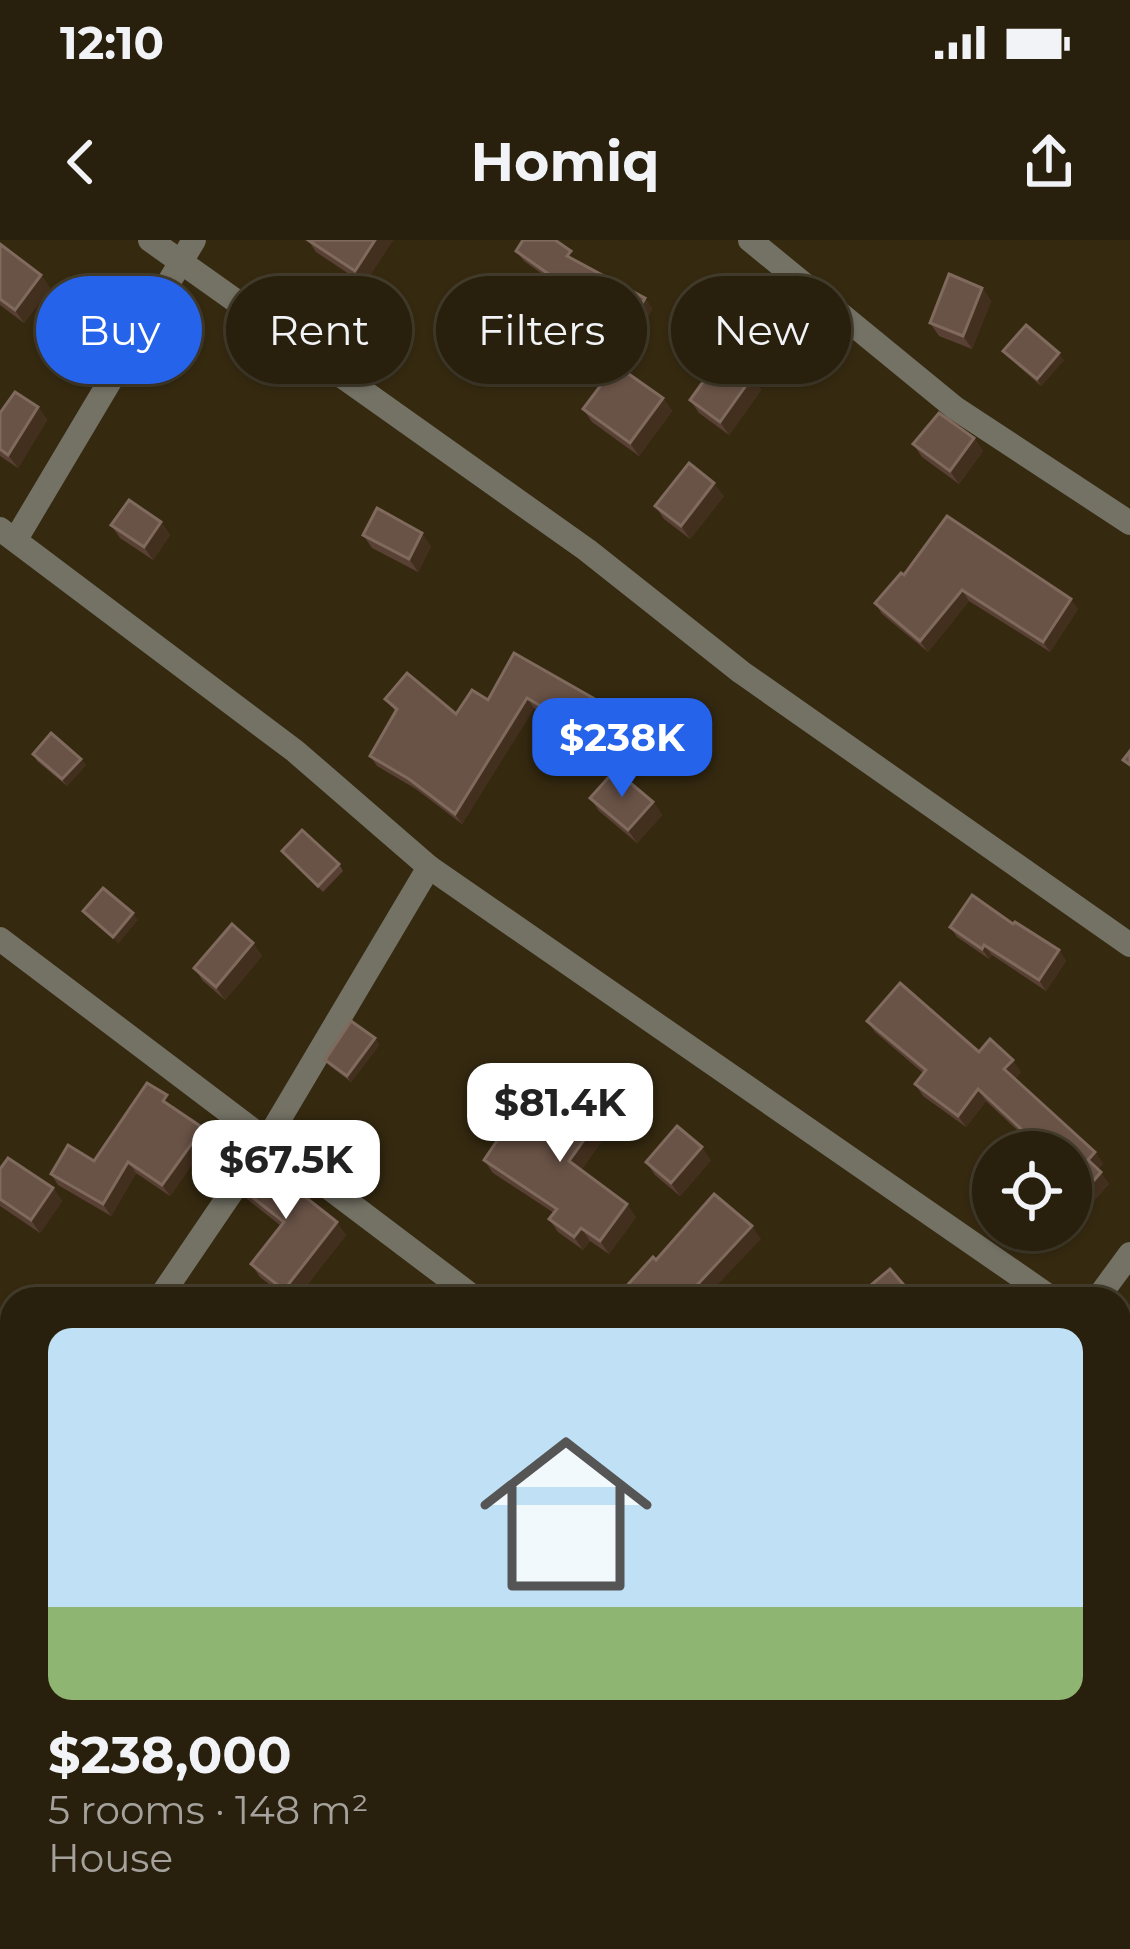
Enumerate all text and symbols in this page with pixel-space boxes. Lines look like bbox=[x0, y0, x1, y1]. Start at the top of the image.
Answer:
text: 12:10 bbox=[60, 15, 164, 70]
icon: back bbox=[48, 129, 114, 195]
text: Homiq bbox=[470, 129, 660, 195]
icon: share bbox=[1016, 129, 1082, 195]
chip: Buy bbox=[36, 276, 202, 384]
chip: Rent bbox=[226, 276, 412, 384]
chip: Filters bbox=[436, 276, 647, 384]
chip: New bbox=[671, 276, 851, 384]
pin: $238K bbox=[538, 698, 706, 800]
text: $238K bbox=[559, 713, 685, 761]
pin: $81.4K bbox=[462, 1063, 658, 1165]
text: $81.4K bbox=[494, 1078, 626, 1126]
pin: $67.5K bbox=[188, 1120, 384, 1222]
map controls bbox=[972, 1131, 1092, 1251]
button: locate bbox=[972, 1131, 1092, 1251]
text: $67.5K bbox=[219, 1135, 353, 1183]
icon: home bbox=[458, 1406, 674, 1622]
text: $238,000 bbox=[48, 1724, 292, 1786]
text: 5 rooms · 148 m² bbox=[48, 1786, 369, 1834]
text: House bbox=[48, 1834, 173, 1882]

